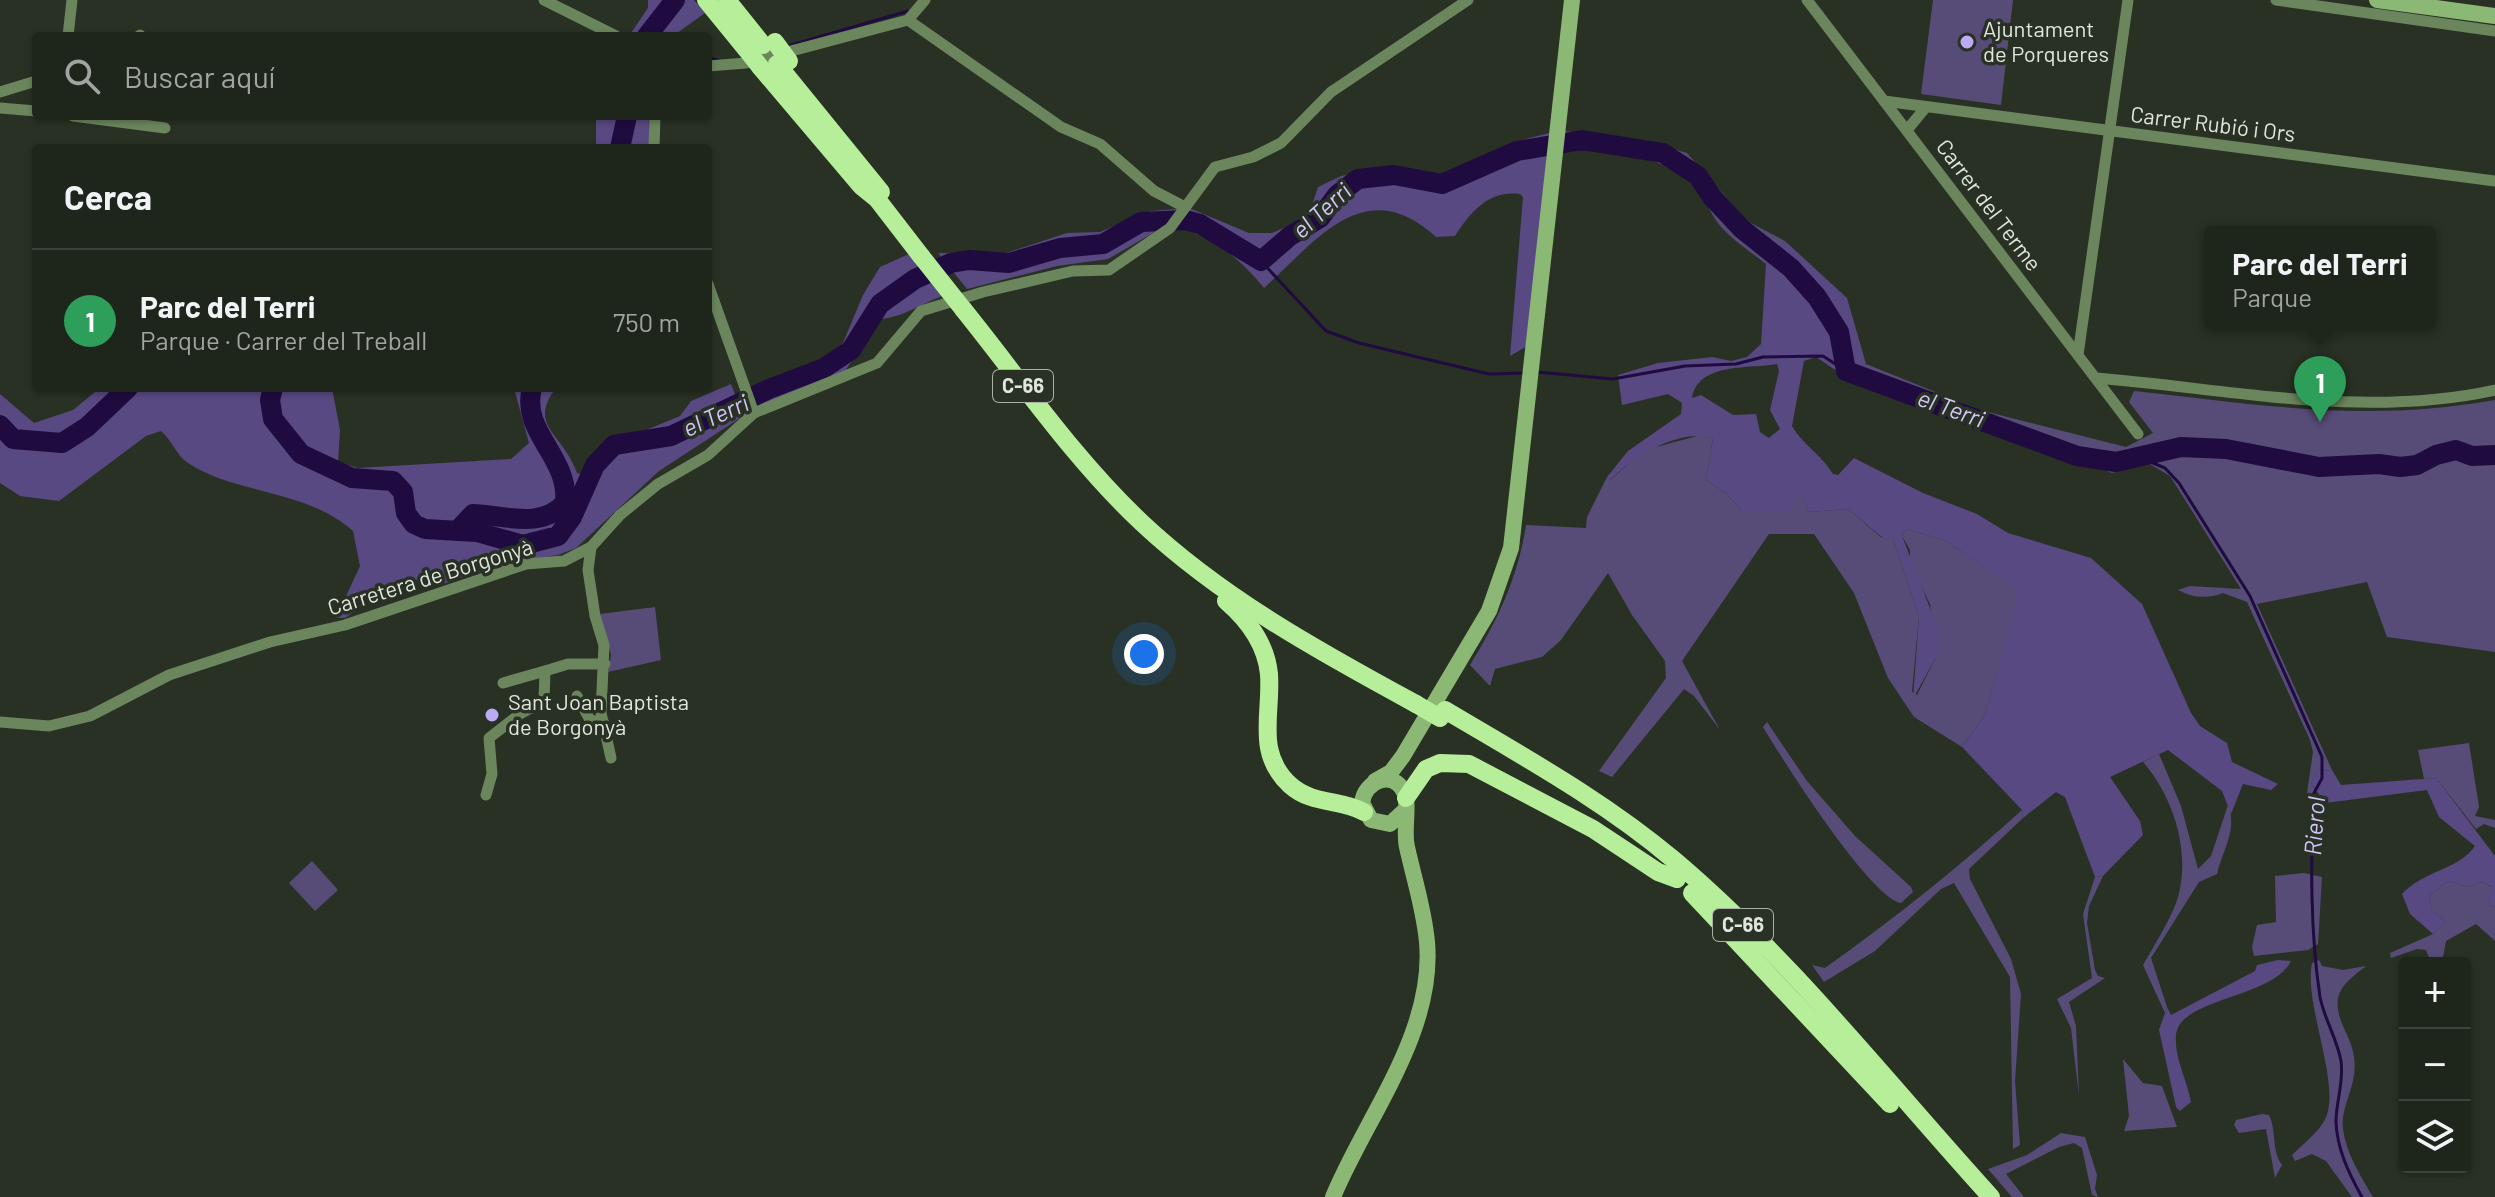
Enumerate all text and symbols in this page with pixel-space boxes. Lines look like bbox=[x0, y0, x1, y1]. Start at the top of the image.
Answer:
place label: Ajuntament de Porqueres bbox=[1983, 15, 2109, 66]
search box bbox=[32, 32, 712, 120]
marker: Ajuntament de Porqueres bbox=[1958, 33, 1976, 51]
icon: search bbox=[60, 54, 104, 98]
text: Buscar aquí bbox=[124, 58, 275, 94]
street label: Carrer Rubió i Ors bbox=[2129, 100, 2297, 146]
street label: Carrer del Terme bbox=[1932, 133, 2048, 275]
text: Cerca bbox=[64, 176, 152, 217]
water label: el Terri bbox=[1286, 176, 1356, 244]
popup bbox=[2204, 226, 2436, 330]
text: Parc del Terri bbox=[2232, 245, 2408, 281]
text: Parque bbox=[2232, 281, 2312, 312]
text: Parc del Terri bbox=[140, 288, 315, 324]
text: 1 bbox=[85, 306, 95, 337]
text: 750 m bbox=[613, 306, 680, 337]
text: Parque · Carrer del Treball bbox=[140, 324, 427, 355]
pin: 1 bbox=[2294, 356, 2346, 422]
road number: C-66 bbox=[993, 370, 1053, 402]
water label: el Terri bbox=[1914, 382, 1989, 433]
water label: el Terri bbox=[678, 387, 753, 442]
street label: Carretera de Borgonyà bbox=[324, 532, 535, 620]
your location bbox=[1124, 634, 1164, 674]
place label: Sant Joan Baptista de Borgonyà bbox=[508, 688, 689, 739]
marker: Sant Joan Baptista de Borgonyà bbox=[483, 706, 501, 724]
water label: Rierol bbox=[2297, 795, 2330, 856]
road number: C-66 bbox=[1713, 909, 1773, 941]
map controls bbox=[2399, 957, 2471, 1173]
button: + bbox=[2399, 957, 2471, 1029]
button: − bbox=[2399, 1029, 2471, 1101]
button: layers bbox=[2399, 1101, 2471, 1173]

